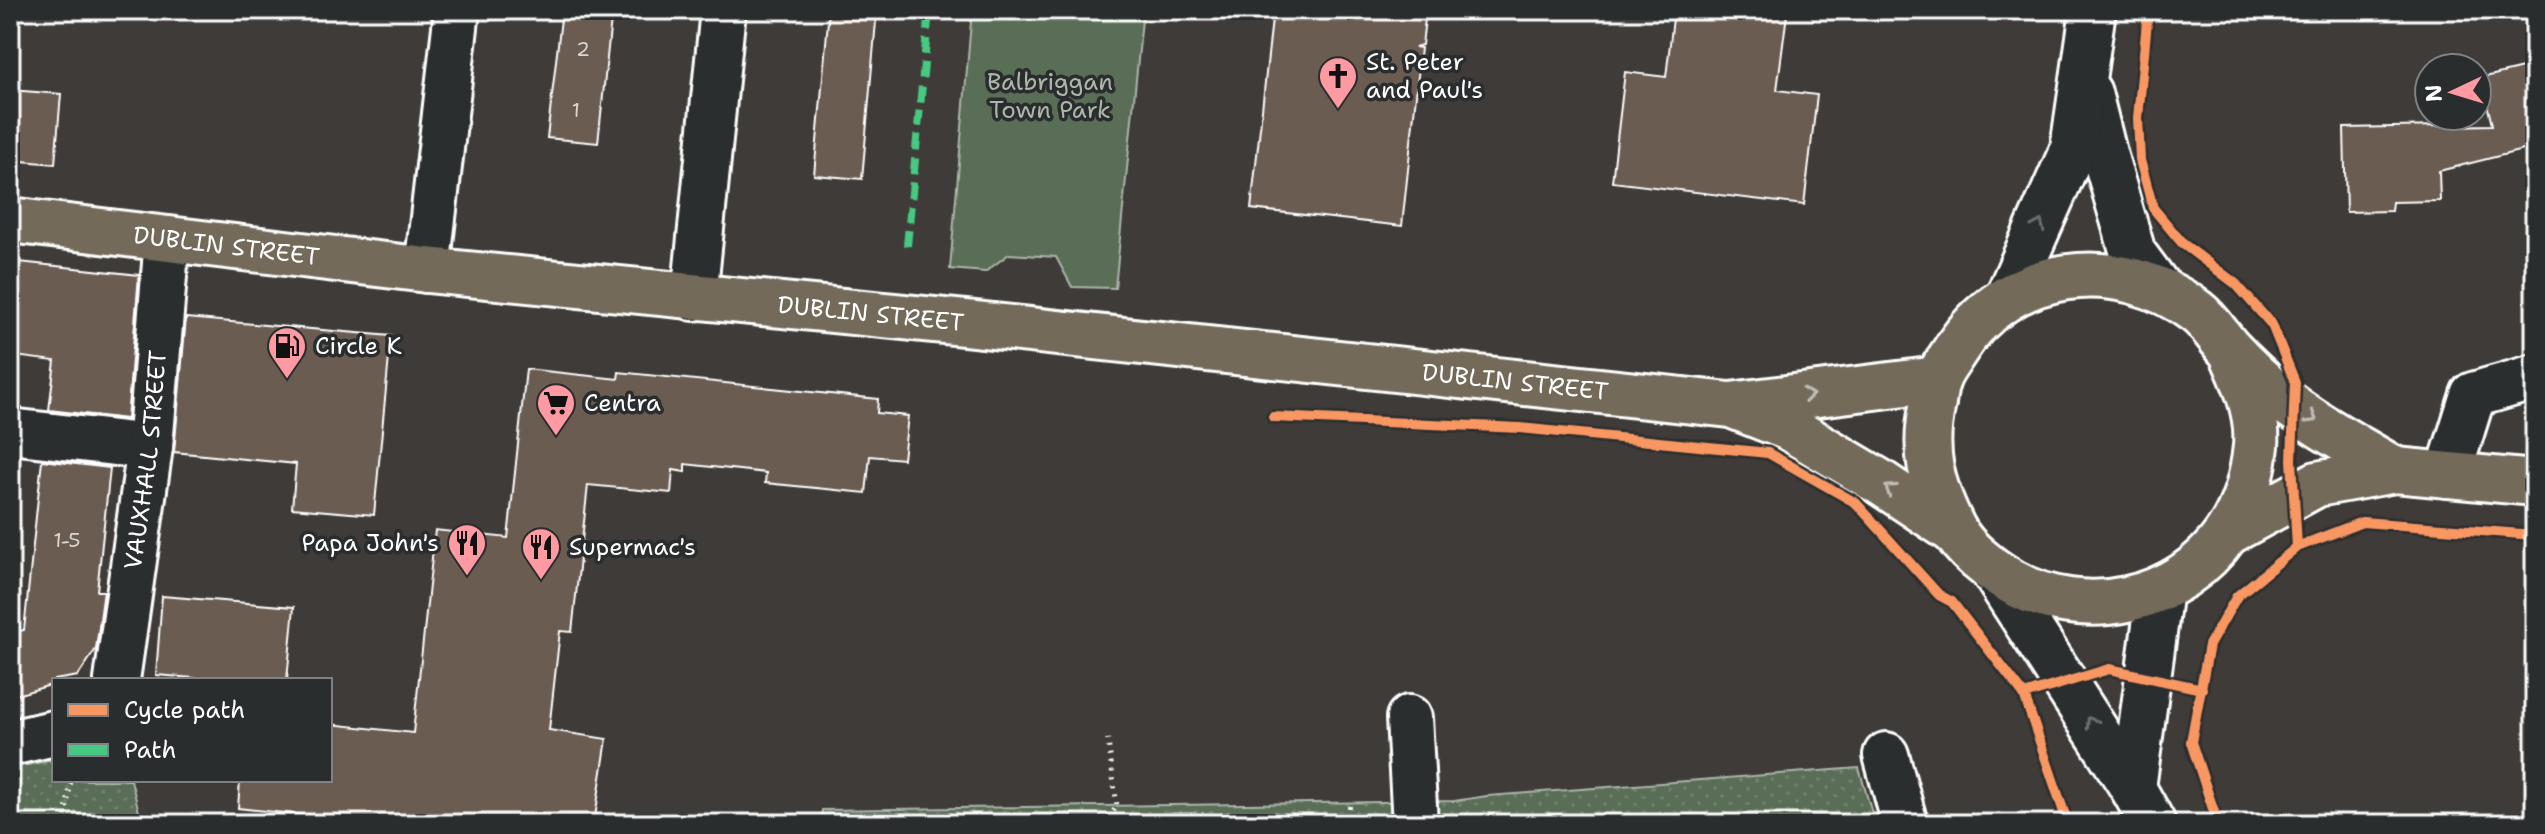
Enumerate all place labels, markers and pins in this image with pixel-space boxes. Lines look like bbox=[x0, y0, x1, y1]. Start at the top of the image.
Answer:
place label: St. Peter and Paul's bbox=[1366, 46, 1483, 106]
church icon: St. Peter and Paul's bbox=[1317, 55, 1359, 110]
fuel station icon: Circle K bbox=[266, 325, 308, 380]
place label: Circle K bbox=[315, 330, 402, 362]
supermarket icon: Centra bbox=[535, 382, 577, 437]
place label: Centra bbox=[584, 387, 661, 419]
restaurant icon: Papa John's bbox=[446, 522, 488, 577]
restaurant icon: Supermac's bbox=[520, 526, 562, 581]
place label: Papa John's bbox=[302, 527, 439, 559]
place label: Supermac's bbox=[569, 531, 696, 563]

